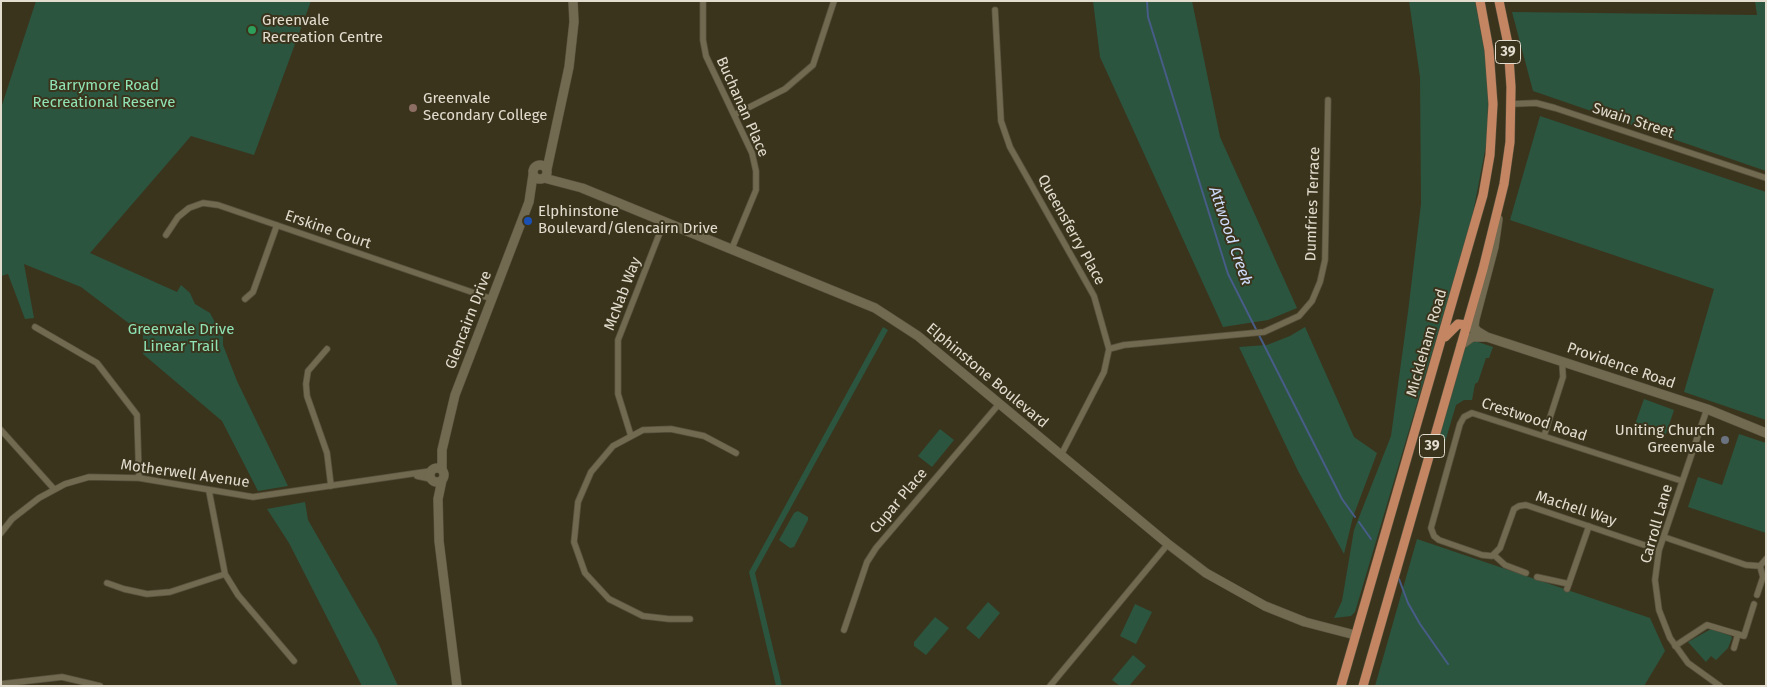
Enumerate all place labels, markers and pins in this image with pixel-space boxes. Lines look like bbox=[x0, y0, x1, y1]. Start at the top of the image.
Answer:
place label: Greenvale Recreation Centre bbox=[262, 12, 383, 47]
marker: Greenvale Recreation Centre bbox=[246, 24, 258, 36]
place label: Greenvale Secondary College bbox=[423, 90, 548, 125]
marker: Greenvale Secondary College bbox=[407, 102, 419, 114]
place label: Elphinstone Boulevard/Glencairn Drive bbox=[538, 203, 718, 238]
marker: Elphinstone Boulevard/Glencairn Drive bbox=[522, 215, 534, 227]
place label: Uniting Church Greenvale bbox=[1615, 422, 1715, 457]
marker: Uniting Church Greenvale bbox=[1719, 434, 1731, 446]

